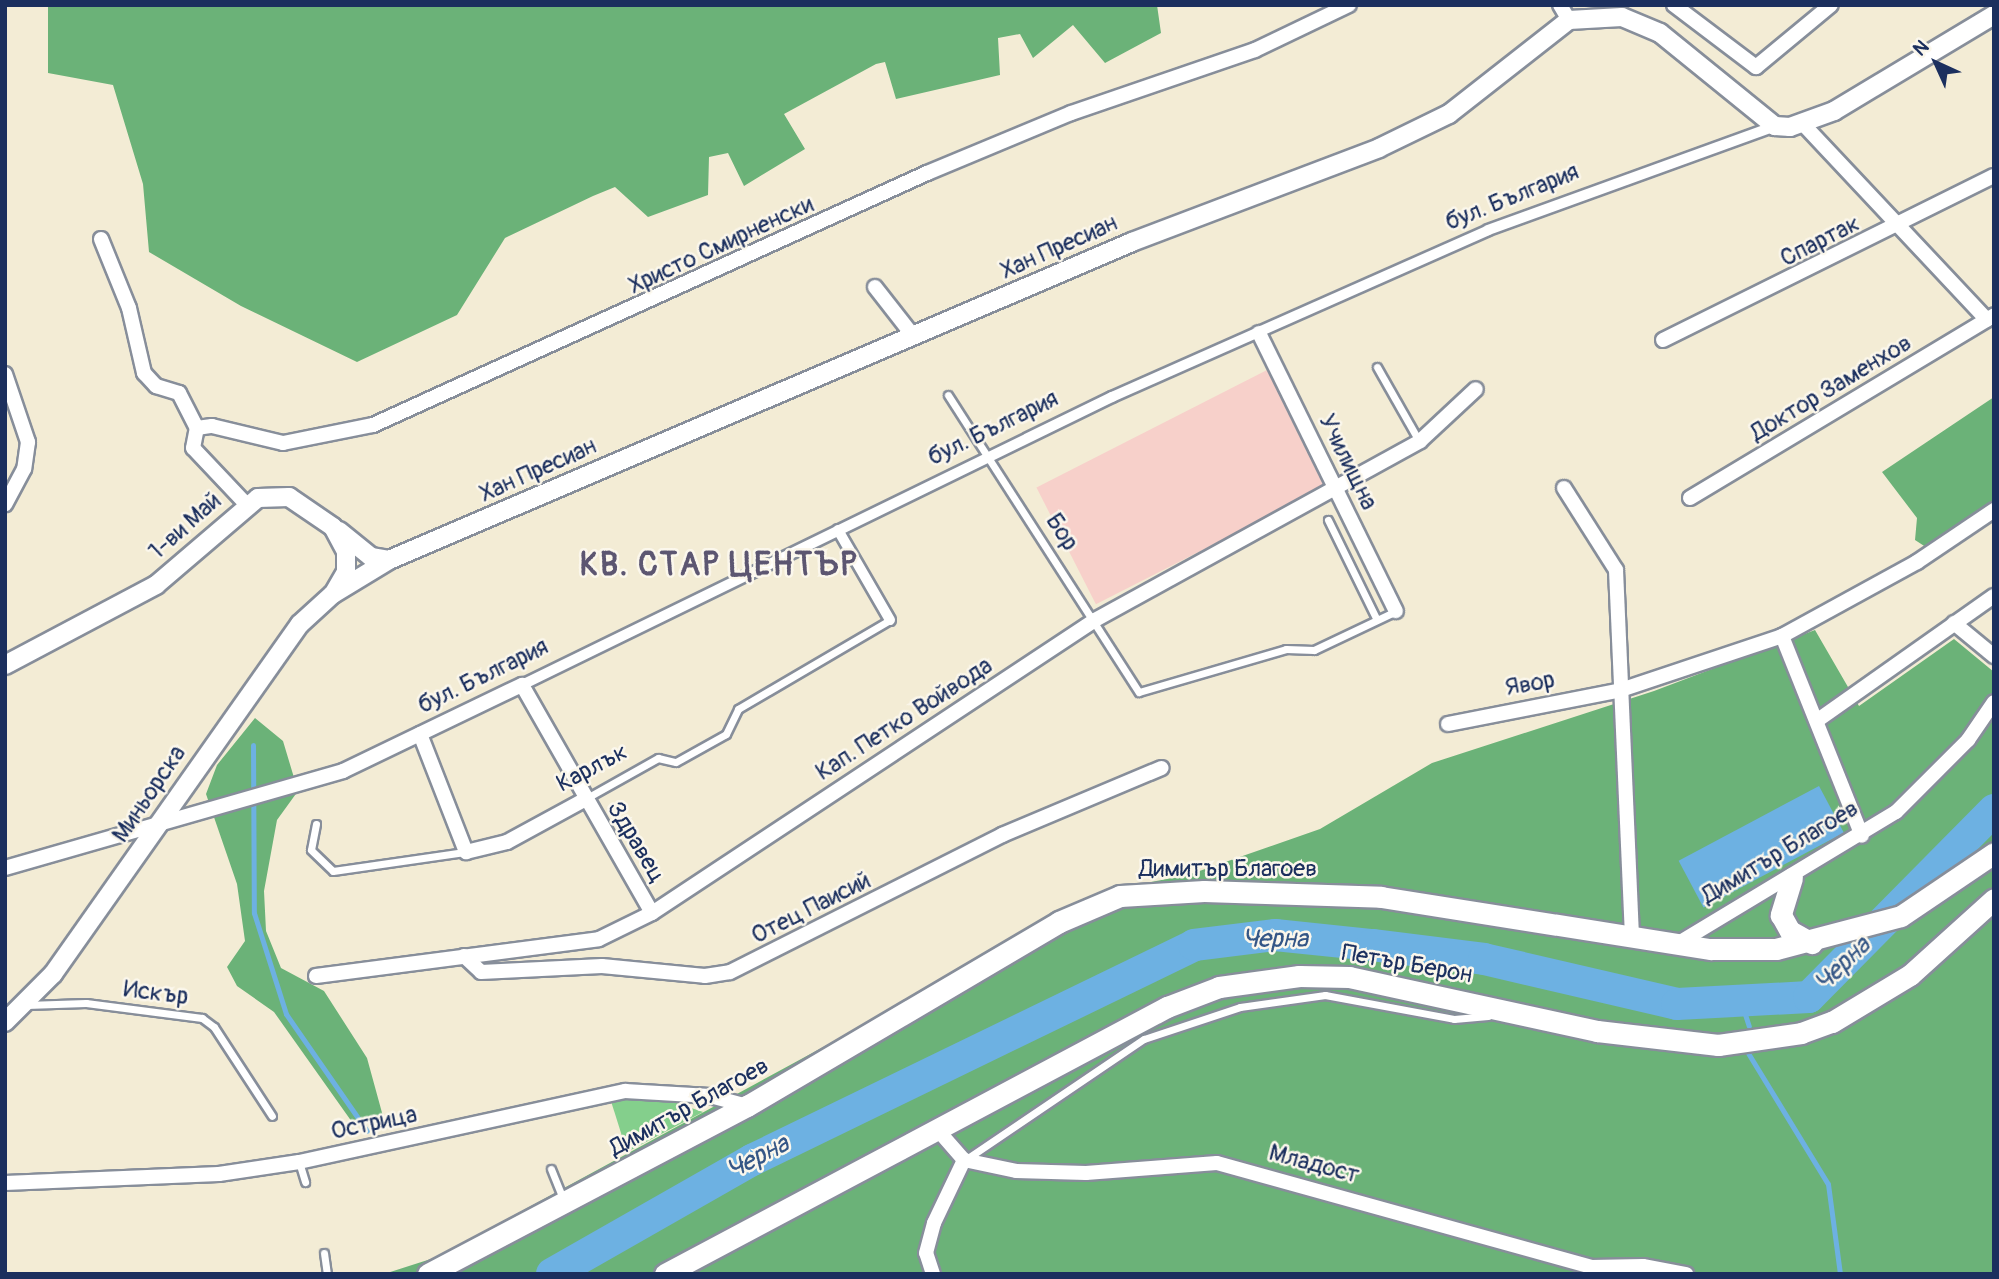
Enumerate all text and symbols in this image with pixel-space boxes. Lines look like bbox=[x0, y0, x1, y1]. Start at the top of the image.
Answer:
north arrow bbox=[1901, 28, 1971, 98]
text: N bbox=[1908, 35, 1934, 61]
street label: бул. България bbox=[1441, 157, 1583, 237]
street label: Христо Смирненски bbox=[624, 190, 818, 300]
street label: Хан Пресиан bbox=[996, 208, 1122, 286]
street label: Спартак bbox=[1776, 209, 1864, 273]
street label: Доктор Заменхов bbox=[1745, 329, 1917, 447]
street label: бул. България bbox=[923, 384, 1063, 472]
street label: Училищна bbox=[1312, 409, 1384, 515]
street label: Хан Пресиан bbox=[475, 431, 601, 509]
street label: 1-ви Май bbox=[143, 486, 227, 566]
street label: Бор bbox=[1039, 508, 1085, 556]
district label: КВ. СТАР ЦЕНТЪР bbox=[582, 546, 856, 584]
street label: бул. България bbox=[413, 632, 553, 720]
street label: Кап. Петко Войвода bbox=[810, 651, 998, 787]
street label: Явор bbox=[1503, 665, 1557, 703]
street label: Карлък bbox=[552, 737, 632, 799]
street label: Миньорска bbox=[106, 740, 192, 848]
street label: Димитър Благоев bbox=[1696, 794, 1864, 910]
street label: Здравец bbox=[600, 796, 672, 888]
street label: Димитър Благоев bbox=[1139, 855, 1317, 883]
street label: Отец Паисий bbox=[747, 866, 875, 950]
water label: Черна bbox=[1242, 924, 1308, 956]
water label: Черна bbox=[1809, 931, 1877, 999]
street label: Петър Берон bbox=[1339, 938, 1475, 990]
street label: Искър bbox=[122, 975, 190, 1011]
street label: Димитър Благоев bbox=[604, 1051, 774, 1163]
street label: Острица bbox=[328, 1100, 420, 1146]
water label: Черна bbox=[722, 1129, 794, 1187]
street label: Младост bbox=[1266, 1138, 1362, 1190]

